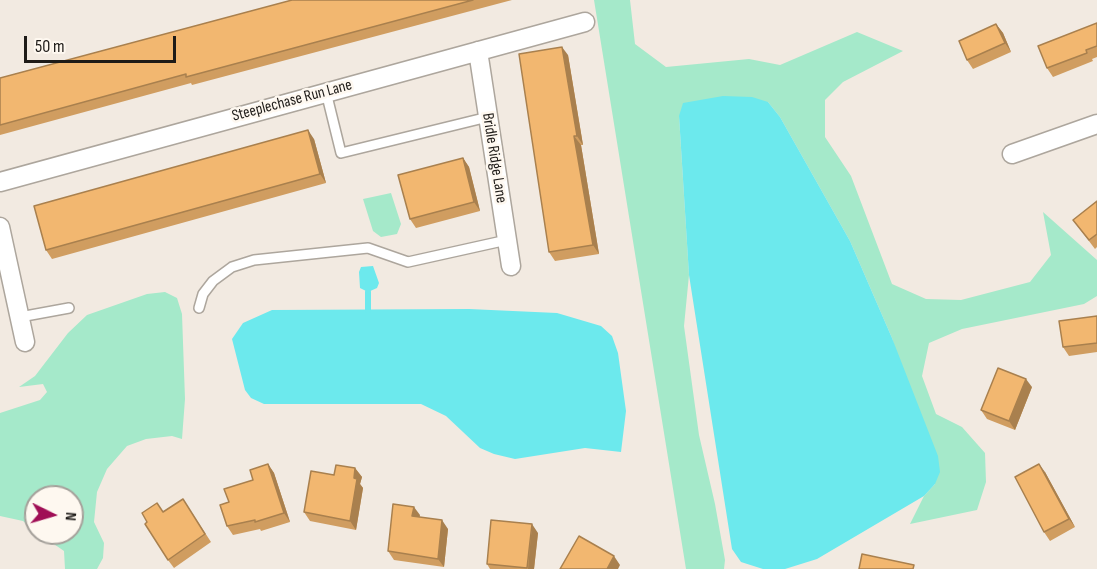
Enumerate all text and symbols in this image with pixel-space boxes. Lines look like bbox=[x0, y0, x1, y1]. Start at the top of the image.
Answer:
scale bar bbox=[27, 24, 178, 62]
text: 50 m bbox=[35, 36, 65, 57]
street label: Steeplechase Run Lane bbox=[230, 76, 354, 126]
street label: Bridle Ridge Lane bbox=[477, 112, 511, 204]
north arrow bbox=[24, 485, 84, 545]
text: N bbox=[61, 511, 80, 522]

